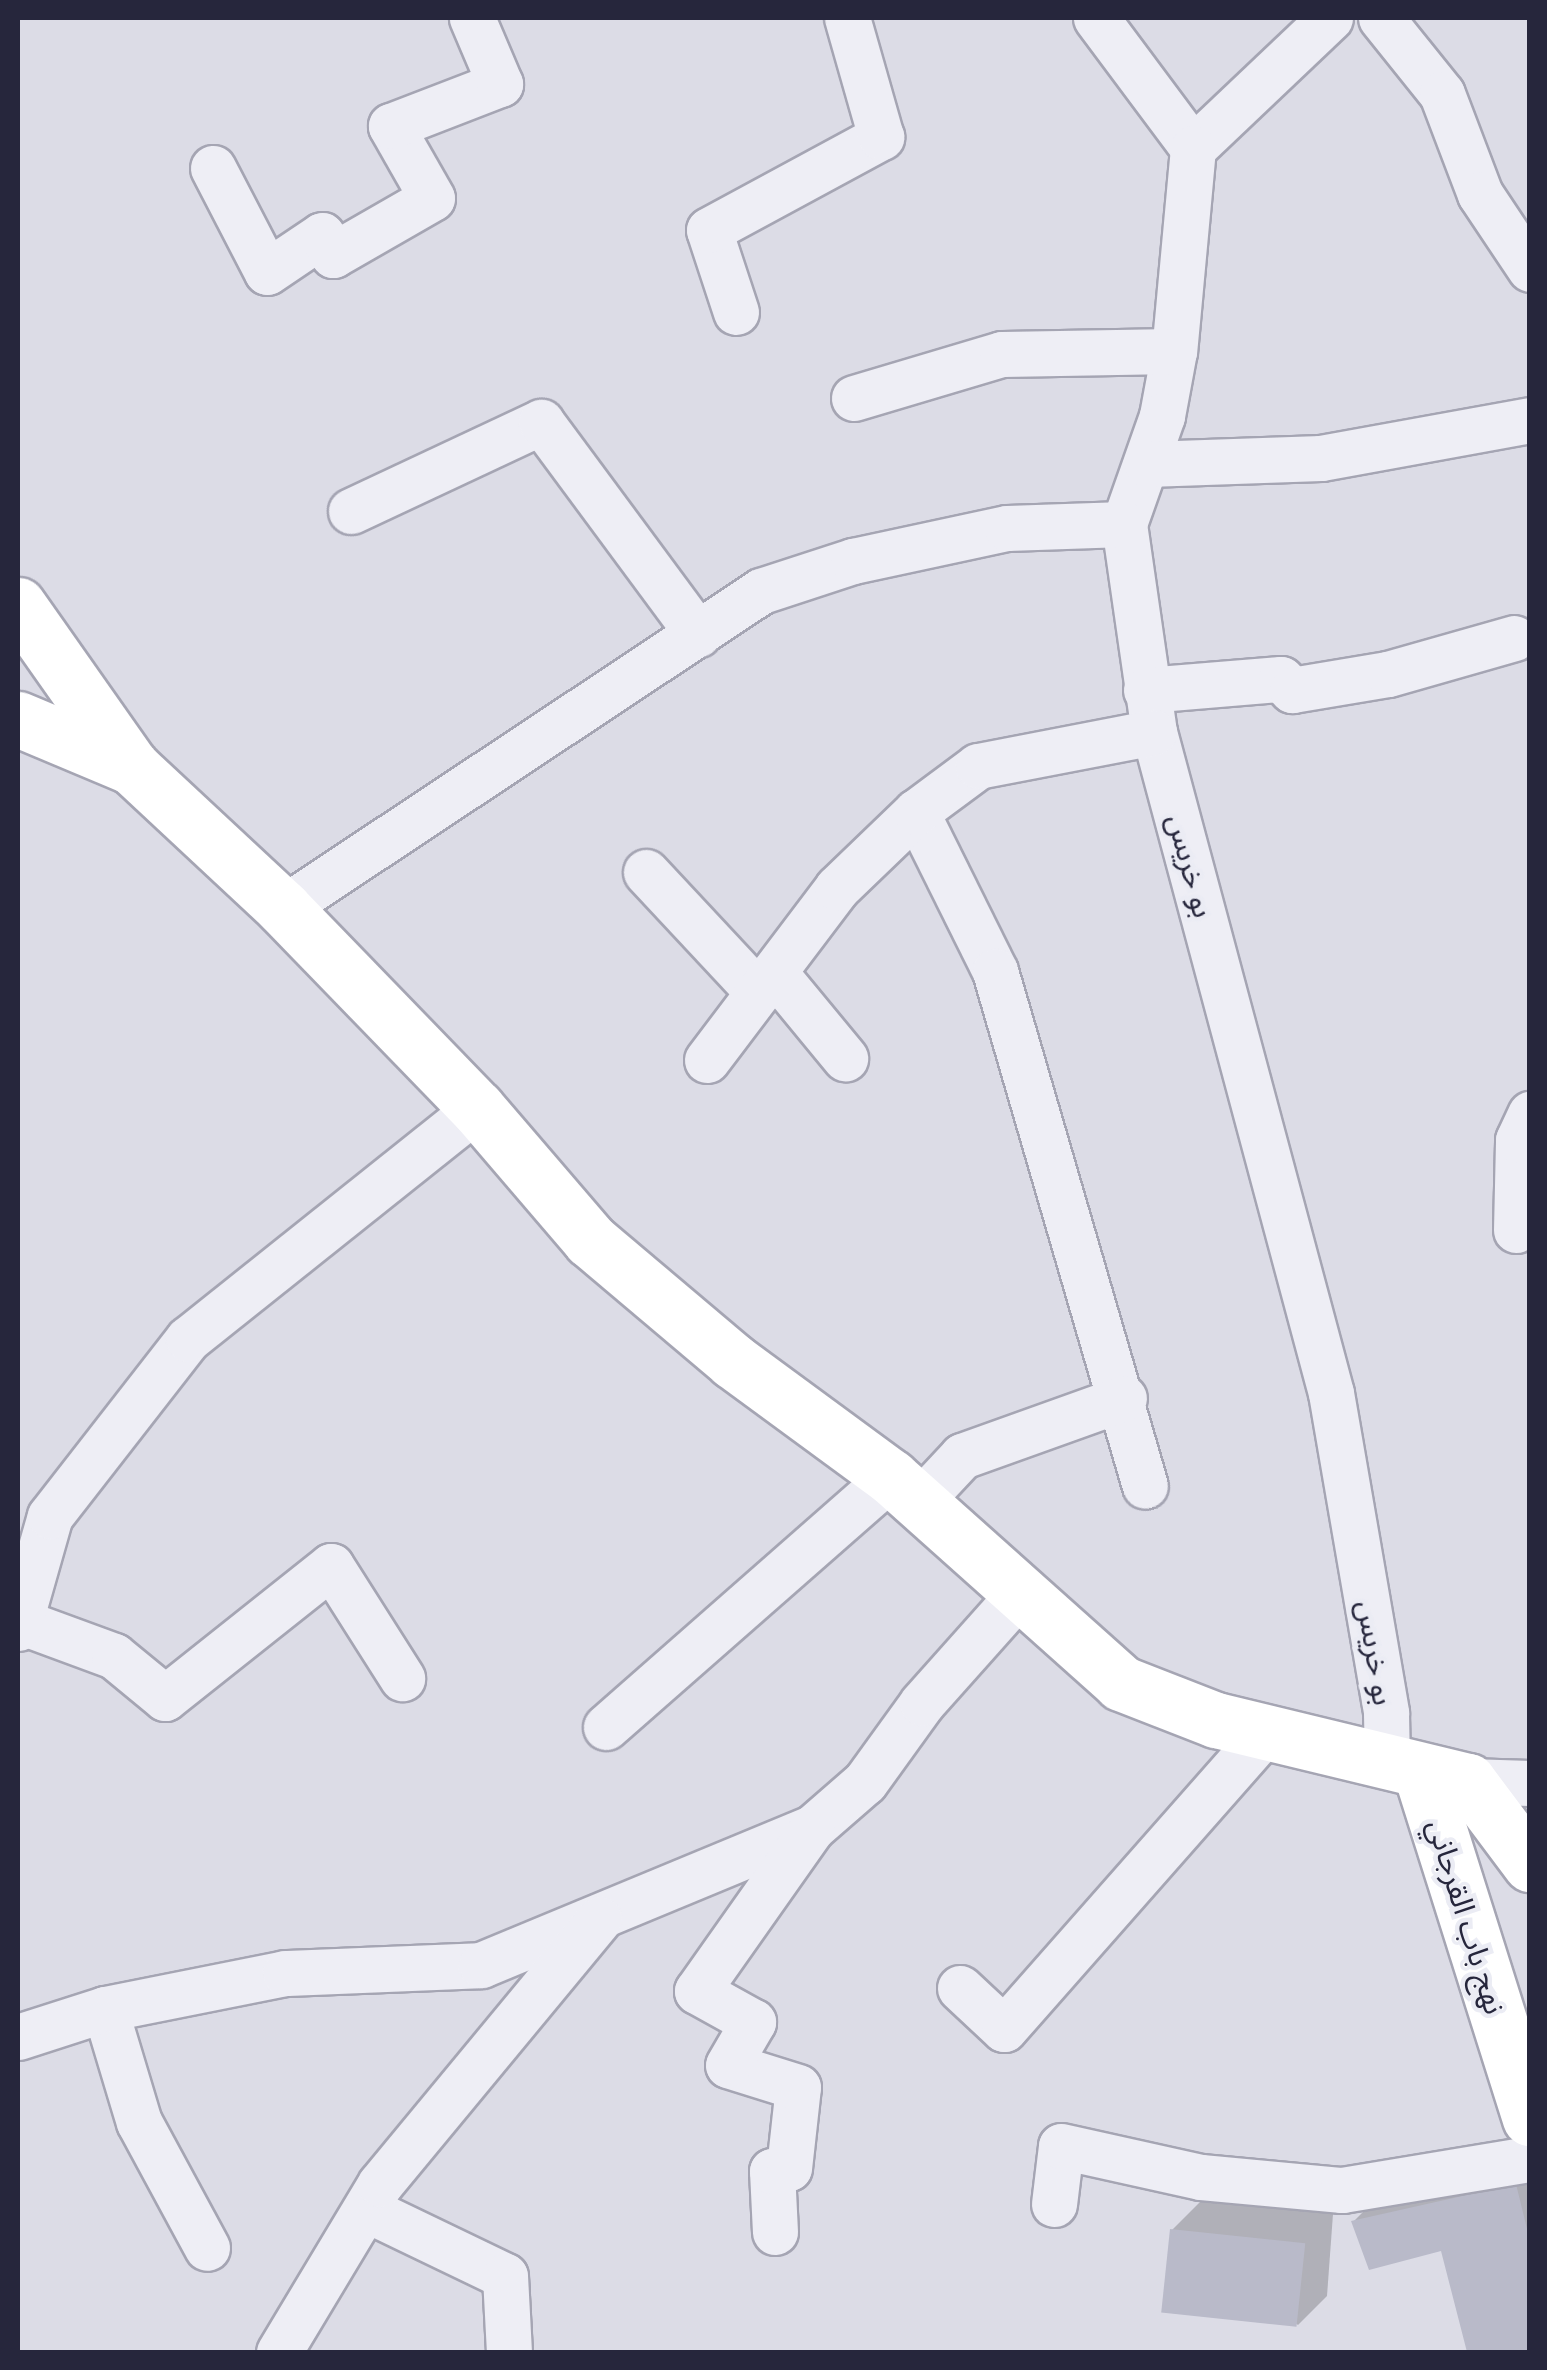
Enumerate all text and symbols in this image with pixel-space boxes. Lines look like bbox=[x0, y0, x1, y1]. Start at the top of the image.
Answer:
street label: بو خريس bbox=[1159, 810, 1221, 922]
street label: بو خريس bbox=[1349, 1598, 1401, 1708]
street label: نهج باب القرجاني bbox=[1419, 1815, 1513, 2019]

